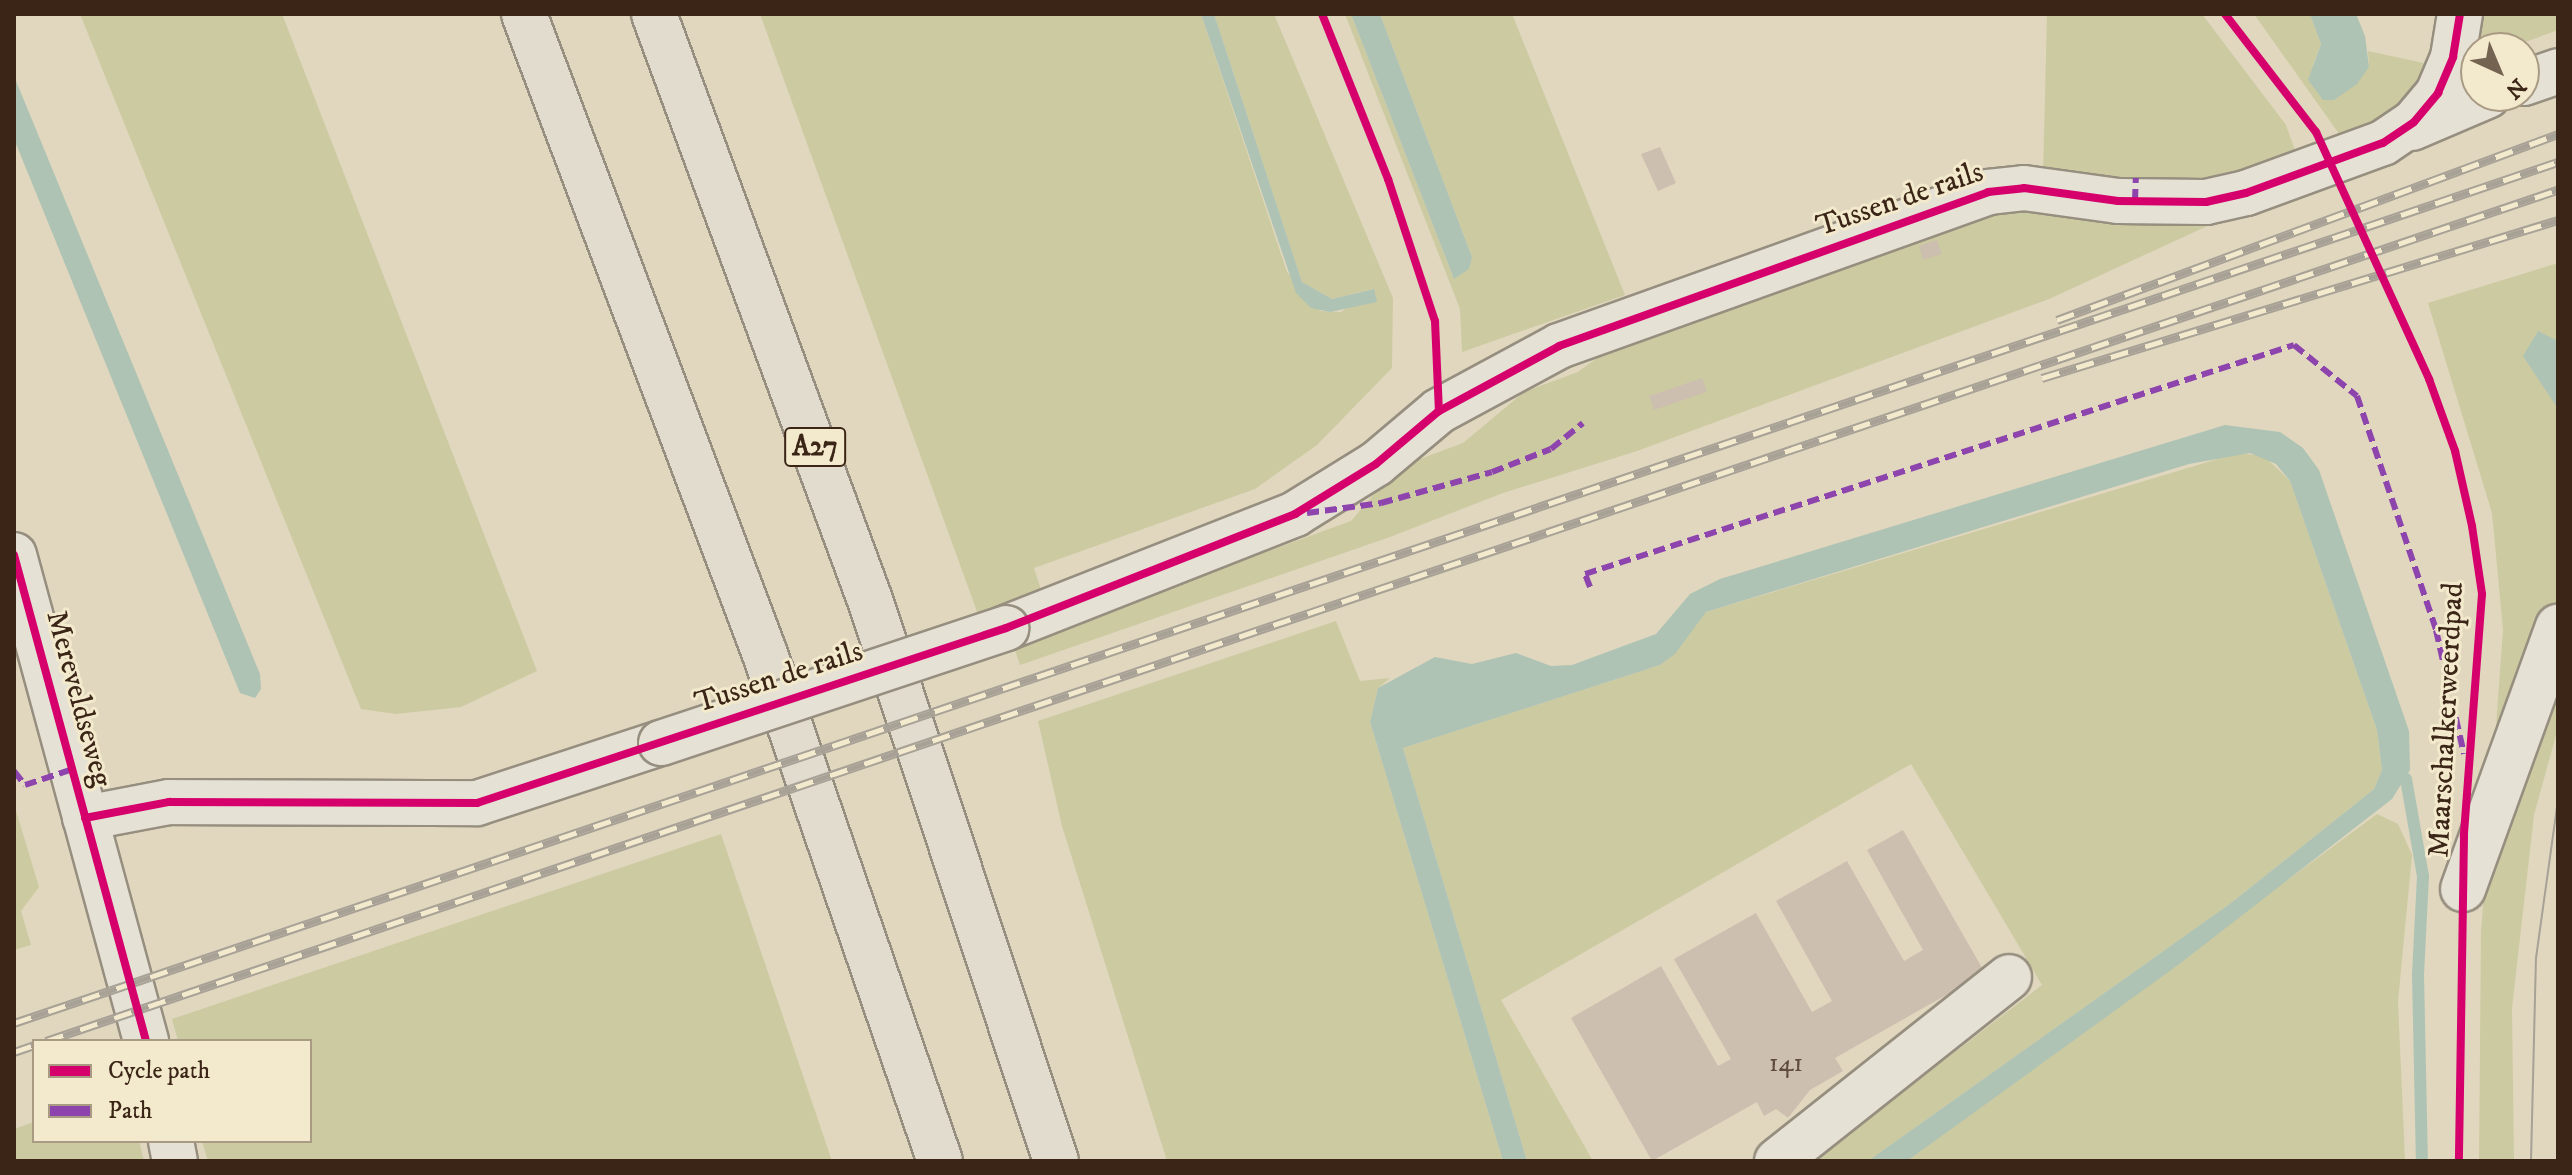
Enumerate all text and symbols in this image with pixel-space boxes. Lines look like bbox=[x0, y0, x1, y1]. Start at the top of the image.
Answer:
north arrow bbox=[2460, 32, 2540, 112]
text: N bbox=[2500, 72, 2532, 104]
street label: Tussen de rails bbox=[1812, 155, 1988, 245]
road number: A27 bbox=[783, 423, 847, 471]
street label: Maarschalkerweerdpad bbox=[2422, 581, 2472, 859]
street label: Mereveldseweg bbox=[37, 607, 119, 791]
street label: Tussen de rails bbox=[691, 634, 867, 722]
legend bbox=[32, 1039, 312, 1143]
house number: 141 bbox=[1769, 1048, 1803, 1080]
text: Cycle path bbox=[108, 1056, 210, 1086]
text: Path bbox=[108, 1096, 152, 1126]

